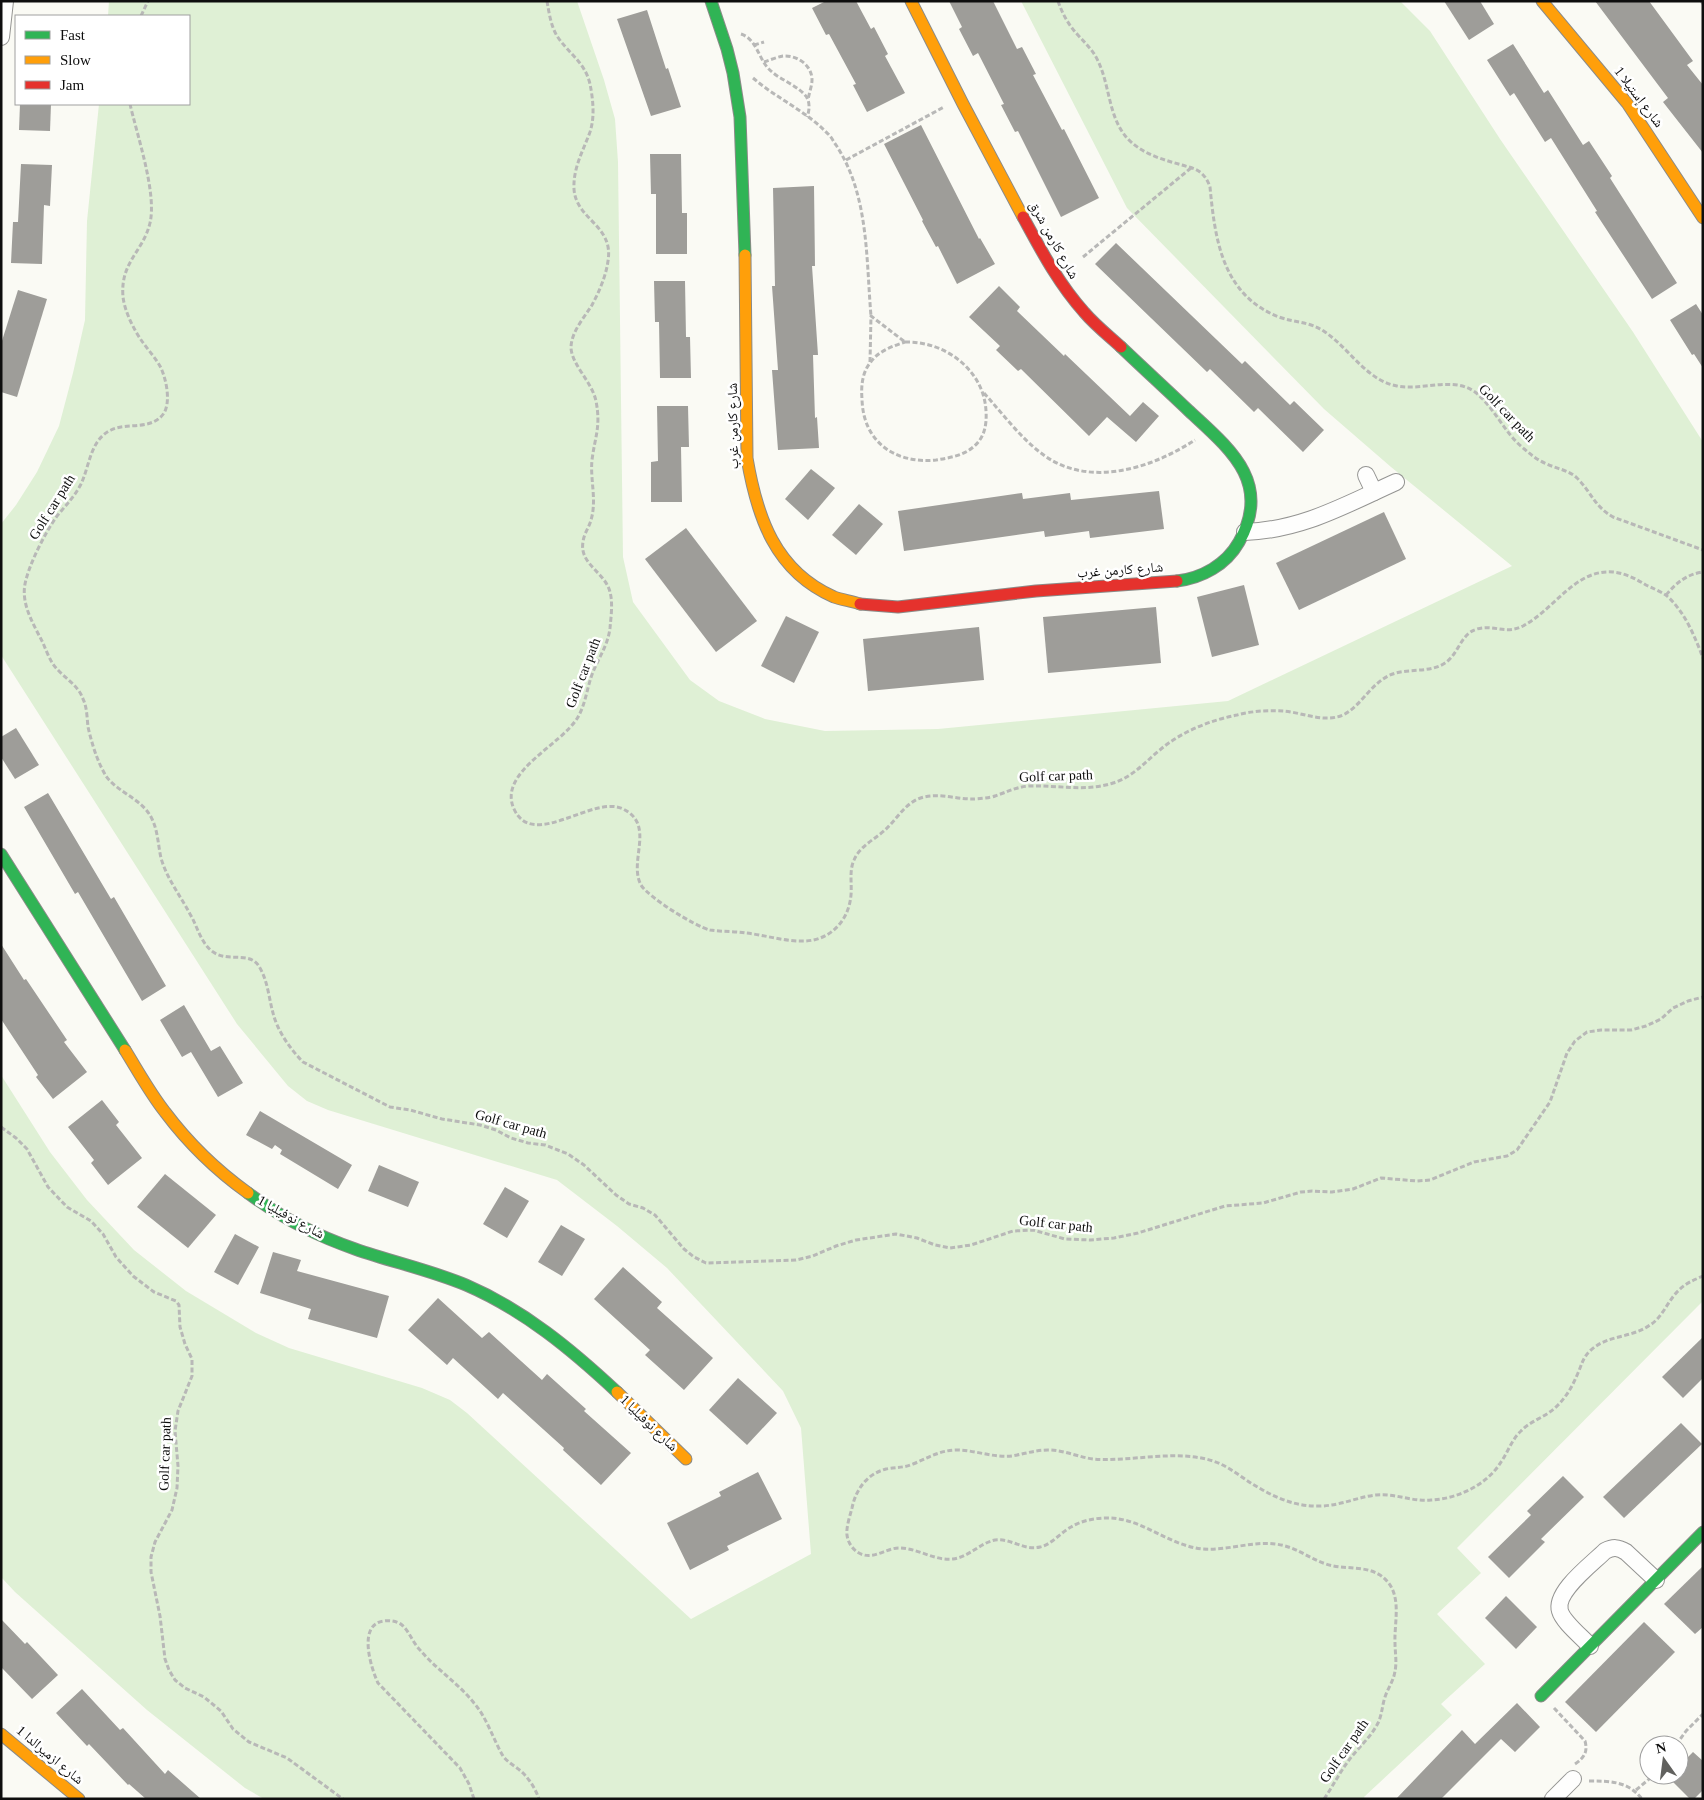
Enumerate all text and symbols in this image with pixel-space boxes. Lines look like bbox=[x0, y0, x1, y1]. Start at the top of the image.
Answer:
legend bbox=[15, 15, 190, 105]
text: Fast bbox=[60, 27, 86, 43]
text: Slow bbox=[60, 52, 91, 68]
street label: شارع إستيلا 1 bbox=[1610, 64, 1667, 131]
text: Jam bbox=[60, 77, 84, 93]
street label: شارع كارمن شرق bbox=[1025, 198, 1082, 283]
street label: Golf car path bbox=[1476, 381, 1538, 445]
street label: شارع كارمن غرب bbox=[725, 383, 743, 469]
street label: Golf car path bbox=[26, 472, 78, 542]
street label: شارع كارمن غرب bbox=[1076, 560, 1164, 582]
street label: Golf car path bbox=[563, 636, 603, 710]
street label: Golf car path bbox=[1019, 767, 1093, 785]
street label: Golf car path bbox=[473, 1107, 549, 1141]
street label: شارع نوفيليا 1 bbox=[254, 1193, 327, 1243]
street label: Golf car path bbox=[1018, 1213, 1094, 1235]
street label: شارع نوفيليا 1 bbox=[616, 1392, 681, 1456]
street label: Golf car path bbox=[156, 1417, 174, 1491]
street label: Golf car path bbox=[1317, 1716, 1371, 1786]
street label: شارع ازميرالدا 1 bbox=[12, 1723, 86, 1789]
north arrow bbox=[1639, 1735, 1689, 1785]
text: N bbox=[1654, 1739, 1668, 1756]

